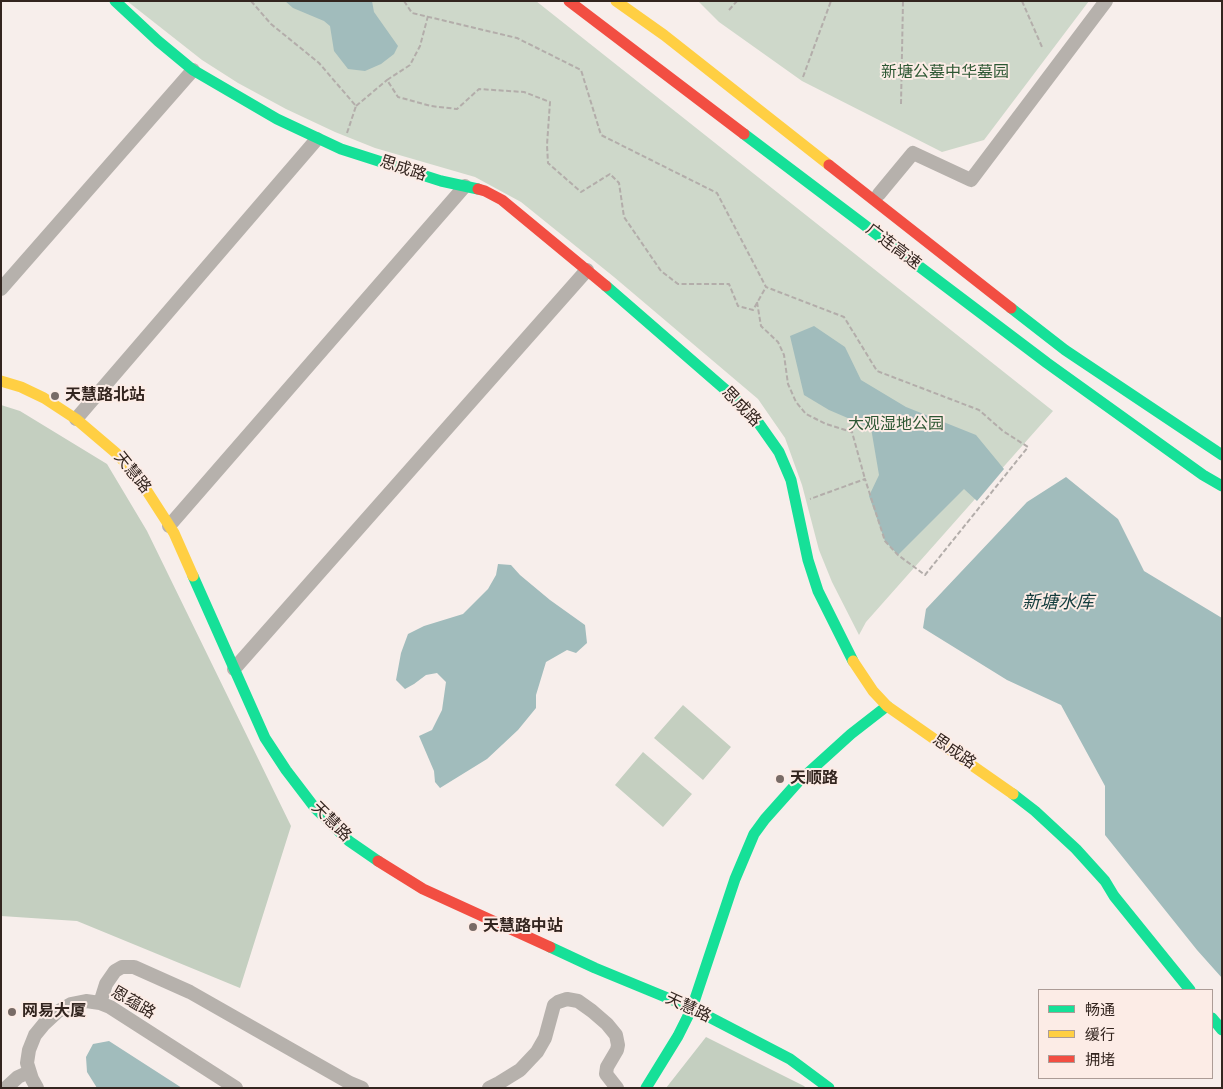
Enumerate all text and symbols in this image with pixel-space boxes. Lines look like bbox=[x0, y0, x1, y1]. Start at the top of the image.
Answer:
park label: 新塘公墓中华墓园 bbox=[881, 63, 1009, 83]
street label: 思成路 bbox=[377, 152, 429, 186]
street label: 广连高速 bbox=[862, 220, 924, 274]
street label: 思成路 bbox=[717, 383, 765, 431]
place label: 天慧路北站 bbox=[65, 386, 145, 406]
marker: 天慧路北站 bbox=[49, 390, 61, 402]
park label: 大观湿地公园 bbox=[848, 415, 944, 435]
street label: 天慧路 bbox=[109, 448, 155, 498]
water label: 新塘水库 bbox=[1022, 592, 1094, 614]
street label: 思成路 bbox=[929, 731, 979, 773]
place label: 天顺路 bbox=[790, 769, 838, 789]
marker: 天顺路 bbox=[774, 773, 786, 785]
street label: 天慧路 bbox=[307, 798, 355, 846]
place label: 天慧路中站 bbox=[483, 917, 563, 937]
marker: 天慧路中站 bbox=[467, 921, 479, 933]
street label: 恩蕴路 bbox=[107, 983, 159, 1023]
street label: 天慧路 bbox=[662, 989, 714, 1027]
legend bbox=[1038, 989, 1213, 1079]
text: 畅通 bbox=[1085, 1001, 1115, 1019]
place label: 网易大厦 bbox=[22, 1002, 86, 1022]
marker: 网易大厦 bbox=[6, 1006, 18, 1018]
text: 缓行 bbox=[1085, 1026, 1115, 1044]
text: 拥堵 bbox=[1085, 1051, 1115, 1069]

